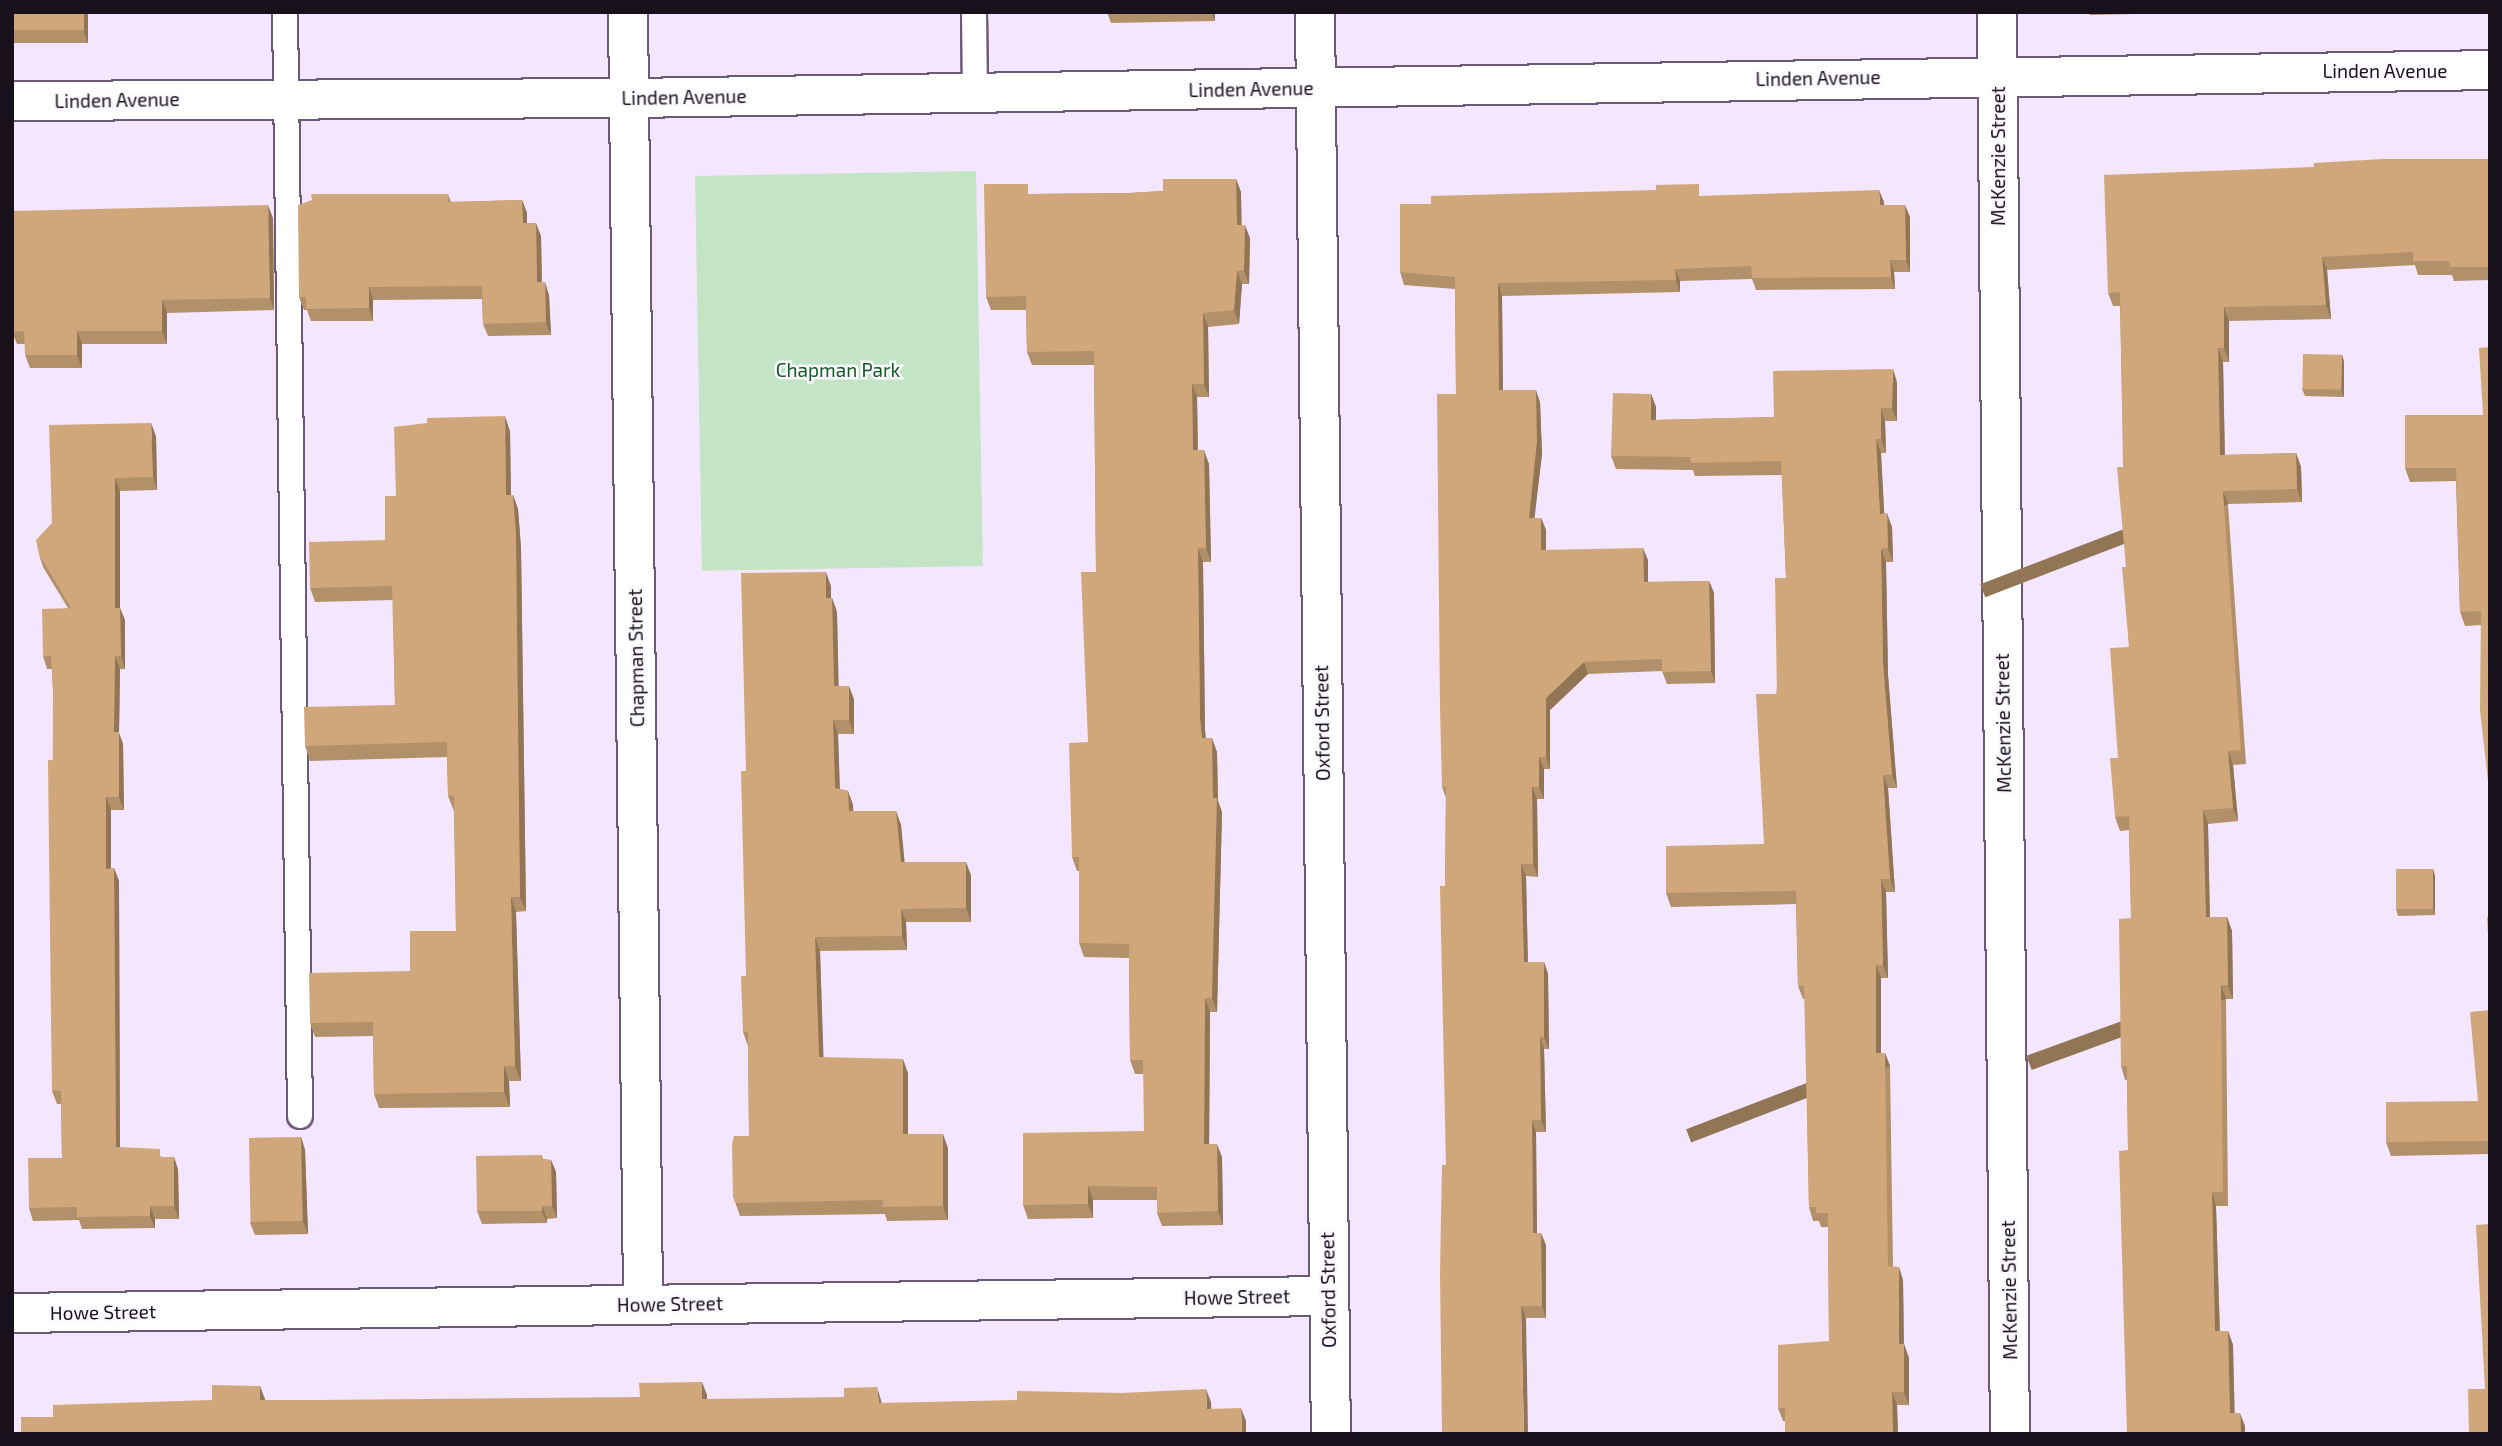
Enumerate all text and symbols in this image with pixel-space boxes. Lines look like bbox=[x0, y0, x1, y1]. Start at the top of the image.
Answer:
street label: Linden Avenue bbox=[2322, 60, 2448, 82]
street label: Linden Avenue bbox=[1755, 66, 1881, 90]
street label: Linden Avenue bbox=[1188, 77, 1314, 101]
street label: Linden Avenue bbox=[621, 85, 747, 109]
street label: McKenzie Street bbox=[1987, 86, 2009, 226]
street label: Linden Avenue bbox=[54, 88, 180, 112]
park label: Chapman Park bbox=[776, 359, 900, 381]
street label: Chapman Street bbox=[623, 589, 649, 727]
street label: McKenzie Street bbox=[1990, 653, 2016, 793]
street label: Oxford Street bbox=[1310, 665, 1334, 781]
street label: McKenzie Street bbox=[1996, 1220, 2022, 1360]
street label: Oxford Street bbox=[1316, 1232, 1340, 1348]
street label: Howe Street bbox=[1184, 1285, 1290, 1309]
street label: Howe Street bbox=[617, 1292, 723, 1316]
street label: Howe Street bbox=[50, 1300, 156, 1324]

